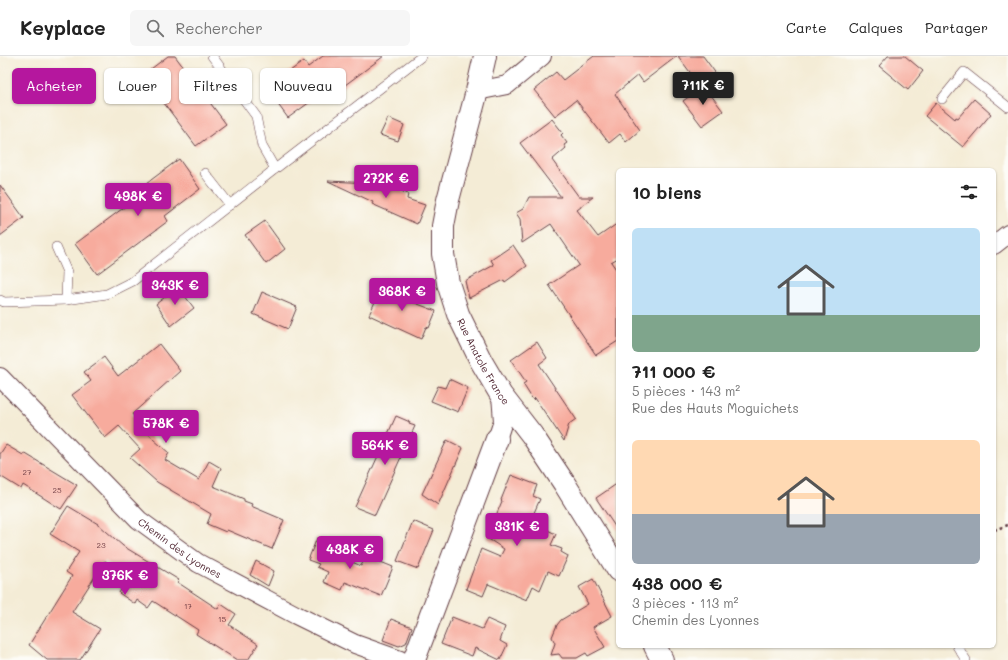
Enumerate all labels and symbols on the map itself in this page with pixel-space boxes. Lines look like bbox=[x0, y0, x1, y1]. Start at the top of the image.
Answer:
pin: 711K € bbox=[670, 72, 736, 106]
pin: 272K € bbox=[353, 165, 419, 199]
pin: 498K € bbox=[105, 183, 171, 217]
pin: 343K € bbox=[142, 272, 208, 306]
pin: 368K € bbox=[369, 278, 435, 312]
street label: Rue Anatole France bbox=[454, 316, 513, 408]
pin: 578K € bbox=[133, 410, 199, 444]
pin: 564K € bbox=[352, 432, 418, 466]
house number: 27 bbox=[23, 467, 32, 477]
house number: 25 bbox=[52, 485, 62, 495]
pin: 331K € bbox=[484, 513, 550, 547]
street label: Chemin des Lyonnes bbox=[135, 515, 224, 581]
pin: 438K € bbox=[317, 536, 383, 570]
house number: 23 bbox=[96, 540, 106, 550]
pin: 376K € bbox=[92, 562, 158, 596]
house number: 17 bbox=[184, 601, 193, 611]
house number: 15 bbox=[218, 614, 226, 624]

